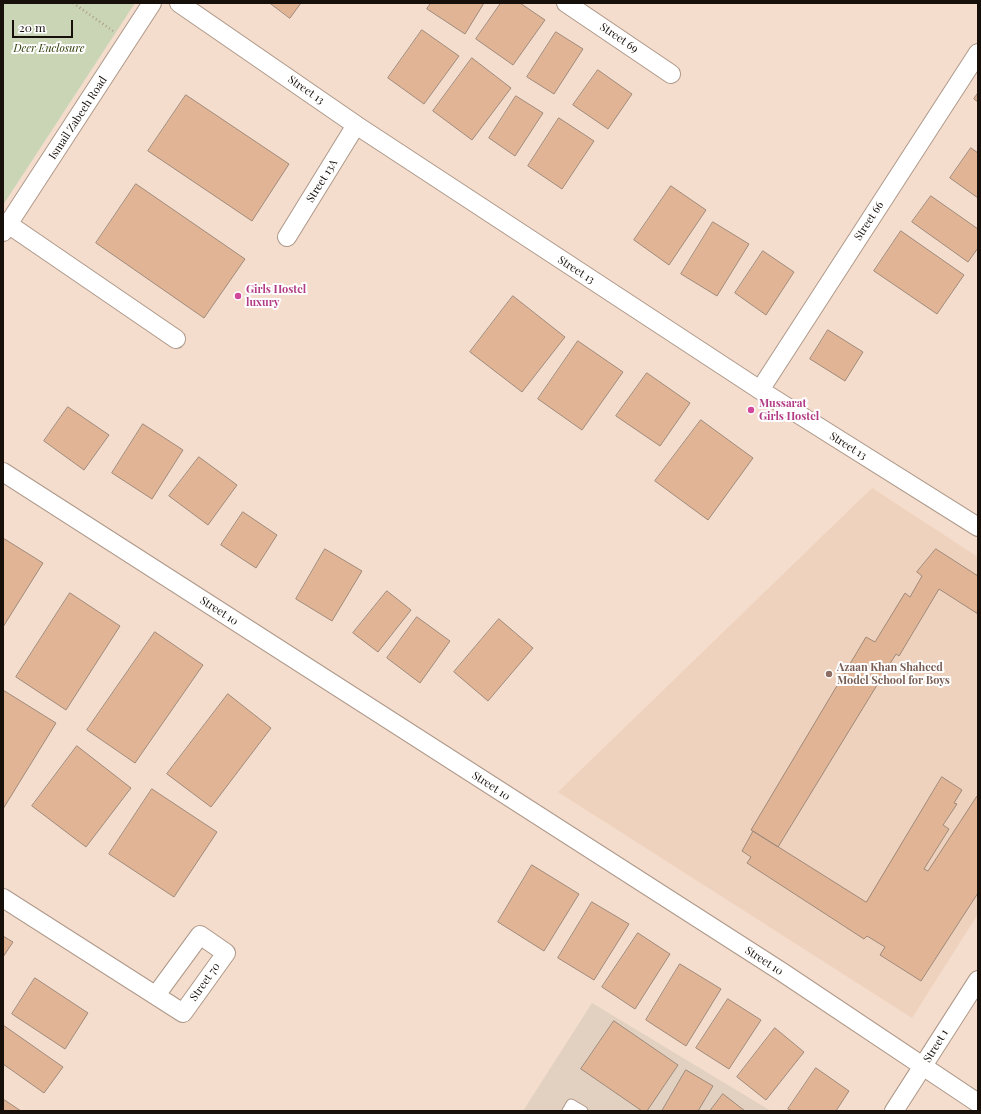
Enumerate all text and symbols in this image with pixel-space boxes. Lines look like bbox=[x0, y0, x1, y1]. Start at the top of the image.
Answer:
scale bar bbox=[14, 12, 75, 38]
text: 20 m bbox=[19, 19, 46, 35]
street label: Street 69 bbox=[597, 20, 641, 56]
park label: Deer Enclosure bbox=[14, 42, 84, 56]
street label: Street 13 bbox=[285, 73, 327, 107]
street label: Ismail Zabeeh Road bbox=[46, 74, 110, 162]
street label: Street 13A bbox=[304, 157, 340, 205]
street label: Street 66 bbox=[852, 199, 886, 243]
street label: Street 13 bbox=[555, 253, 597, 287]
place label: Girls Hostel luxury bbox=[246, 283, 306, 309]
marker: Girls Hostel luxury bbox=[233, 291, 243, 301]
place label: Mussarat Girls Hostel bbox=[759, 397, 819, 423]
marker: Mussarat Girls Hostel bbox=[746, 405, 756, 415]
street label: Street 13 bbox=[827, 430, 869, 462]
street label: Street 10 bbox=[197, 594, 241, 628]
place label: Azaan Khan Shaheed Model School for Boys bbox=[837, 661, 950, 687]
marker: Azaan Khan Shaheed Model School for Boys bbox=[824, 669, 834, 679]
street label: Street 10 bbox=[469, 769, 513, 803]
street label: Street 10 bbox=[742, 944, 786, 978]
street label: Street 70 bbox=[187, 960, 223, 1004]
street label: Street 1 bbox=[921, 1027, 951, 1065]

